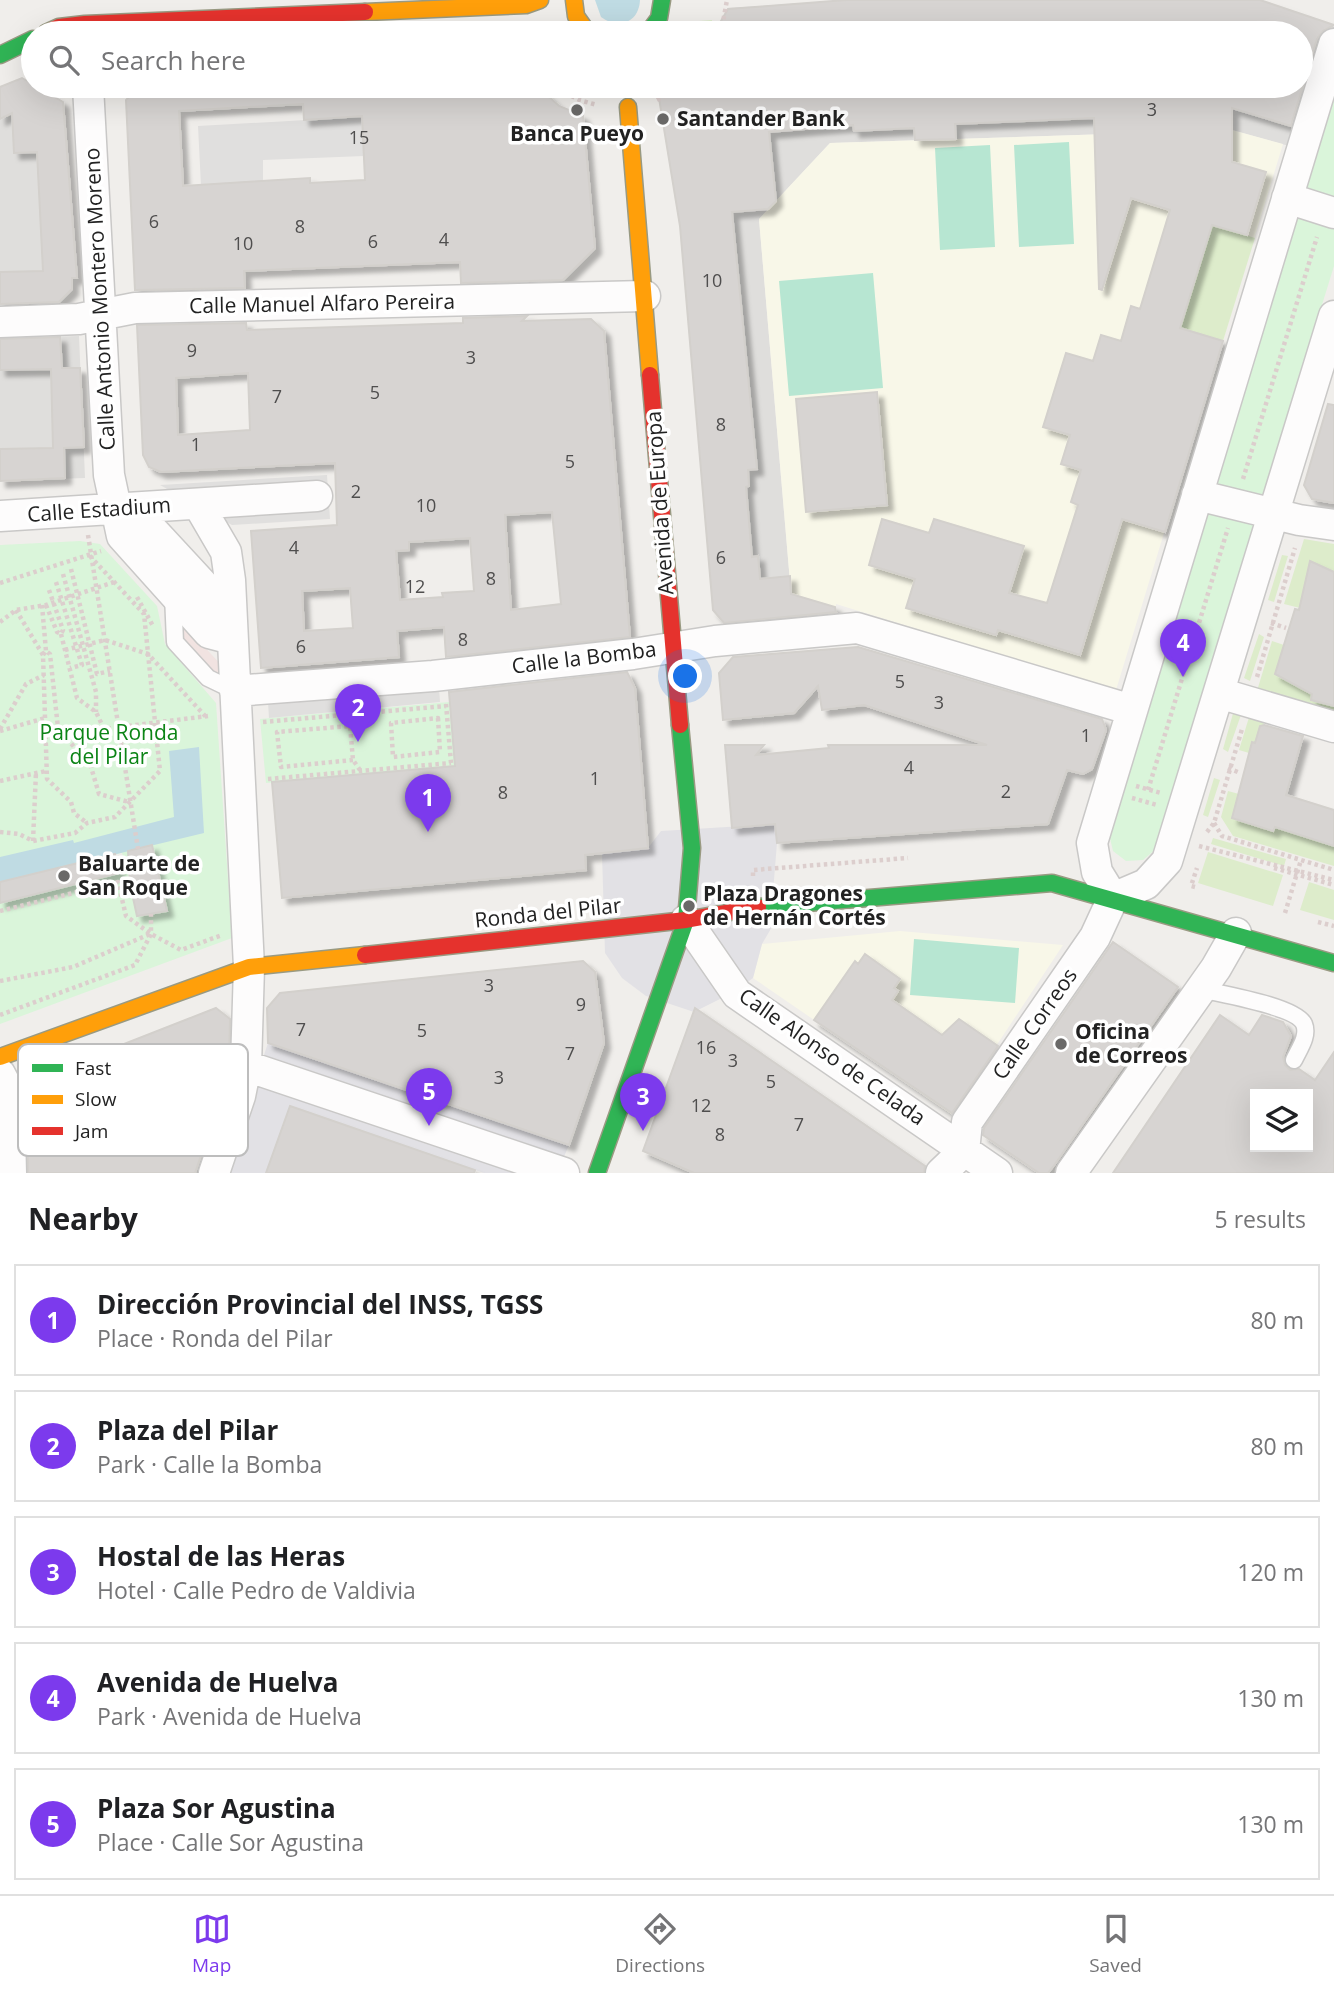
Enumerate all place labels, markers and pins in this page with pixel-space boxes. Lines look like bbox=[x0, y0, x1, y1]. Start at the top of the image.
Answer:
marker: Banca Pueyo bbox=[569, 102, 585, 118]
place label: Santander Bank bbox=[677, 104, 846, 132]
marker: Santander Bank bbox=[655, 111, 671, 127]
place label: Banca Pueyo bbox=[510, 119, 644, 147]
pin: 4 bbox=[1160, 619, 1206, 677]
pin: 2 bbox=[335, 684, 381, 742]
pin: 1 bbox=[405, 774, 451, 832]
place label: Baluarte de San Roque bbox=[78, 849, 200, 901]
marker: Baluarte de San Roque bbox=[56, 868, 72, 884]
place label: Plaza Dragones de Hernán Cortés bbox=[703, 879, 886, 931]
marker: Plaza Dragones de Hernán Cortés bbox=[681, 898, 697, 914]
place label: Oficina de Correos bbox=[1075, 1017, 1187, 1069]
marker: Oficina de Correos bbox=[1053, 1036, 1069, 1052]
pin: 5 bbox=[406, 1068, 452, 1126]
pin: 3 bbox=[620, 1073, 666, 1131]

